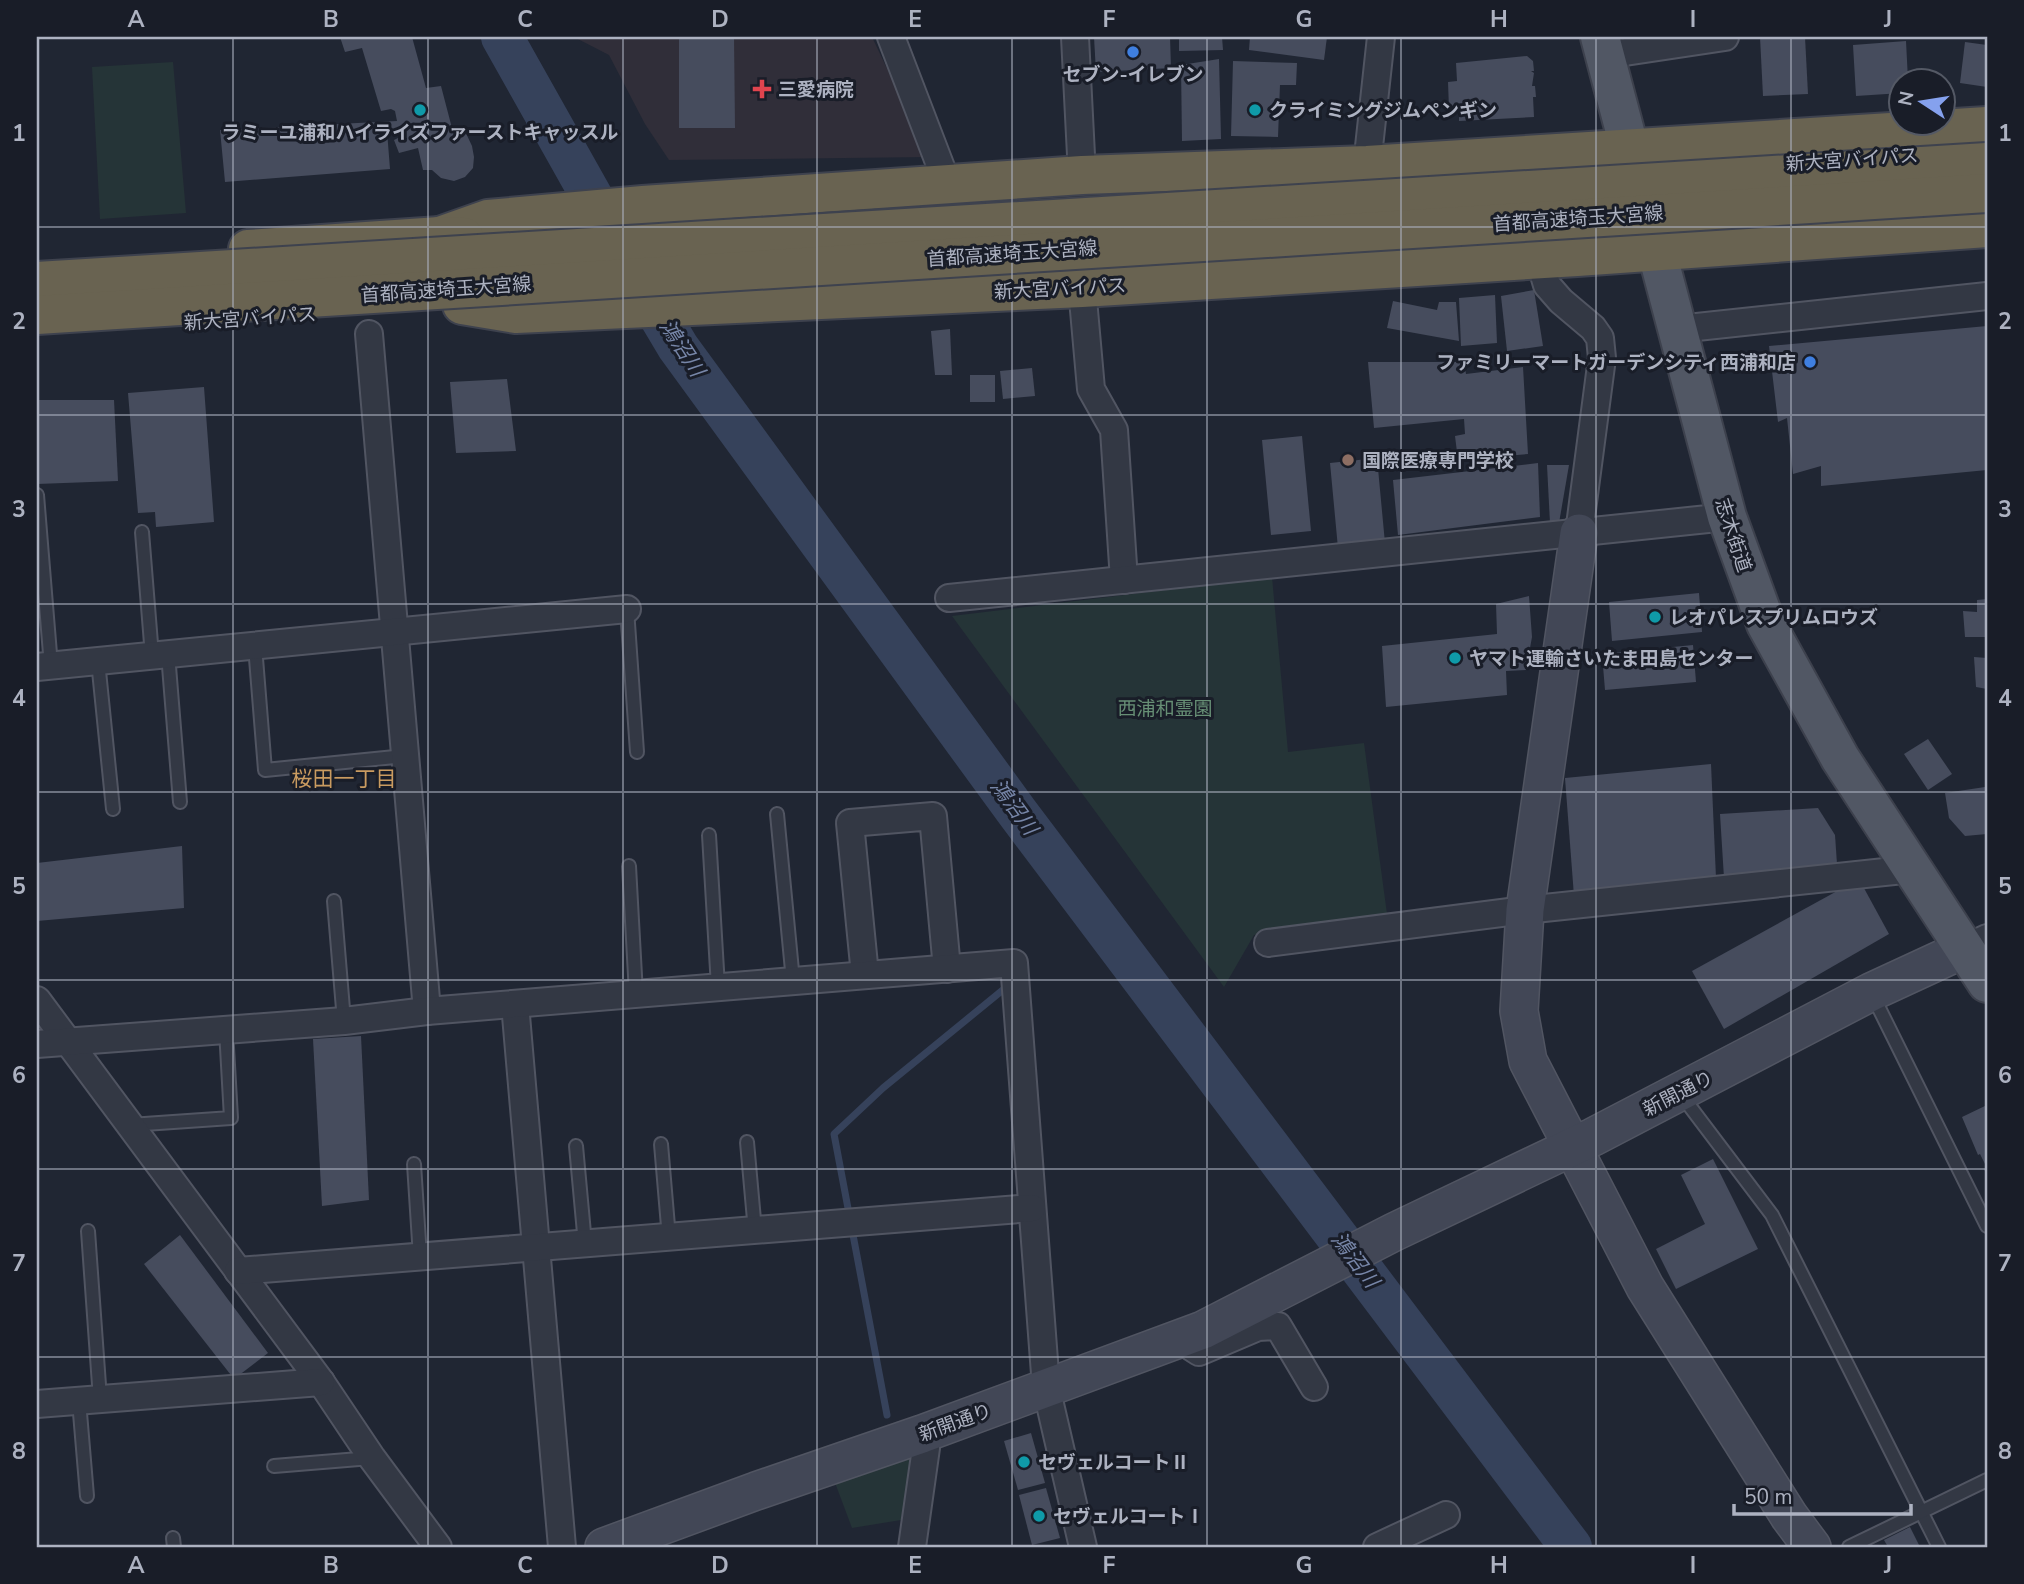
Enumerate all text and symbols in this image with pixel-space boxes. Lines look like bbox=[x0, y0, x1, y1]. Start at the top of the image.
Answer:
text: A bbox=[127, 4, 145, 35]
text: B bbox=[323, 4, 339, 35]
text: C bbox=[517, 4, 533, 35]
text: D bbox=[711, 4, 729, 35]
text: E bbox=[908, 4, 922, 35]
text: F bbox=[1103, 4, 1116, 35]
text: G bbox=[1296, 4, 1312, 35]
text: H bbox=[1490, 4, 1508, 35]
text: I bbox=[1690, 4, 1696, 35]
text: J bbox=[1883, 4, 1892, 35]
marker: セブン-イレブン bbox=[1125, 44, 1141, 60]
place label: セブン-イレブン bbox=[1062, 62, 1204, 88]
north arrow bbox=[1888, 66, 1958, 136]
place label: 三愛病院 bbox=[778, 77, 854, 103]
marker: 三愛病院 bbox=[752, 79, 772, 99]
text: N bbox=[1892, 89, 1921, 108]
place label: クライミングジムペンギン bbox=[1269, 98, 1497, 124]
marker: ラミーユ浦和ハイライズファーストキャッスル bbox=[412, 102, 428, 118]
marker: クライミングジムペンギン bbox=[1247, 102, 1263, 118]
text: 1 bbox=[12, 118, 26, 149]
text: 1 bbox=[1998, 118, 2012, 149]
place label: ラミーユ浦和ハイライズファーストキャッスル bbox=[221, 120, 619, 146]
street label: 新大宮バイパス bbox=[1785, 142, 1919, 178]
street label: 首都高速埼玉大宮線 bbox=[1492, 200, 1664, 238]
street label: 首都高速埼玉大宮線 bbox=[926, 235, 1098, 273]
street label: 首都高速埼玉大宮線 bbox=[360, 271, 532, 309]
street label: 新大宮バイパス bbox=[993, 273, 1127, 305]
street label: 新大宮バイパス bbox=[183, 301, 317, 337]
text: 2 bbox=[12, 306, 26, 337]
text: 2 bbox=[1998, 306, 2012, 337]
water label: 鴻沼川 bbox=[653, 314, 712, 384]
place label: ファミリーマートガーデンシティ西浦和店 bbox=[1436, 350, 1796, 376]
marker: ファミリーマートガーデンシティ西浦和店 bbox=[1802, 354, 1818, 370]
place label: 国際医療専門学校 bbox=[1362, 448, 1514, 474]
marker: 国際医療専門学校 bbox=[1340, 452, 1356, 468]
text: 3 bbox=[12, 494, 26, 525]
text: 3 bbox=[1998, 494, 2012, 525]
street label: 志木街道 bbox=[1709, 495, 1757, 575]
place label: レオパレスプリムロウズ bbox=[1669, 605, 1878, 631]
marker: レオパレスプリムロウズ bbox=[1647, 609, 1663, 625]
place label: ヤマト運輸さいたま田島センター bbox=[1469, 646, 1753, 672]
marker: ヤマト運輸さいたま田島センター bbox=[1447, 650, 1463, 666]
text: 4 bbox=[12, 683, 26, 714]
text: 4 bbox=[1998, 683, 2012, 714]
park label: 西浦和霊園 bbox=[1117, 696, 1213, 722]
district label: 桜田一丁目 bbox=[292, 765, 397, 793]
water label: 鴻沼川 bbox=[984, 773, 1045, 842]
text: 5 bbox=[12, 871, 26, 902]
text: 5 bbox=[1998, 871, 2012, 902]
text: 6 bbox=[12, 1060, 26, 1091]
text: 6 bbox=[1998, 1060, 2012, 1091]
street label: 新開通り bbox=[1639, 1065, 1718, 1123]
water label: 鴻沼川 bbox=[1325, 1226, 1386, 1295]
text: 7 bbox=[12, 1248, 26, 1279]
text: 7 bbox=[1998, 1248, 2012, 1279]
street label: 新開通り bbox=[915, 1398, 996, 1448]
text: 8 bbox=[12, 1436, 26, 1467]
text: 8 bbox=[1998, 1436, 2012, 1467]
place label: セヴェルコートⅡ bbox=[1038, 1450, 1190, 1476]
marker: セヴェルコートⅡ bbox=[1016, 1454, 1032, 1470]
scale bar bbox=[1734, 1472, 1910, 1516]
text: 50 m bbox=[1744, 1483, 1793, 1511]
place label: セヴェルコートⅠ bbox=[1053, 1504, 1205, 1530]
marker: セヴェルコートⅠ bbox=[1031, 1508, 1047, 1524]
text: A bbox=[127, 1550, 145, 1581]
text: B bbox=[323, 1550, 339, 1581]
text: C bbox=[517, 1550, 533, 1581]
text: D bbox=[711, 1550, 729, 1581]
text: E bbox=[908, 1550, 922, 1581]
text: F bbox=[1103, 1550, 1116, 1581]
text: G bbox=[1296, 1550, 1312, 1581]
text: H bbox=[1490, 1550, 1508, 1581]
text: I bbox=[1690, 1550, 1696, 1581]
text: J bbox=[1883, 1550, 1892, 1581]

